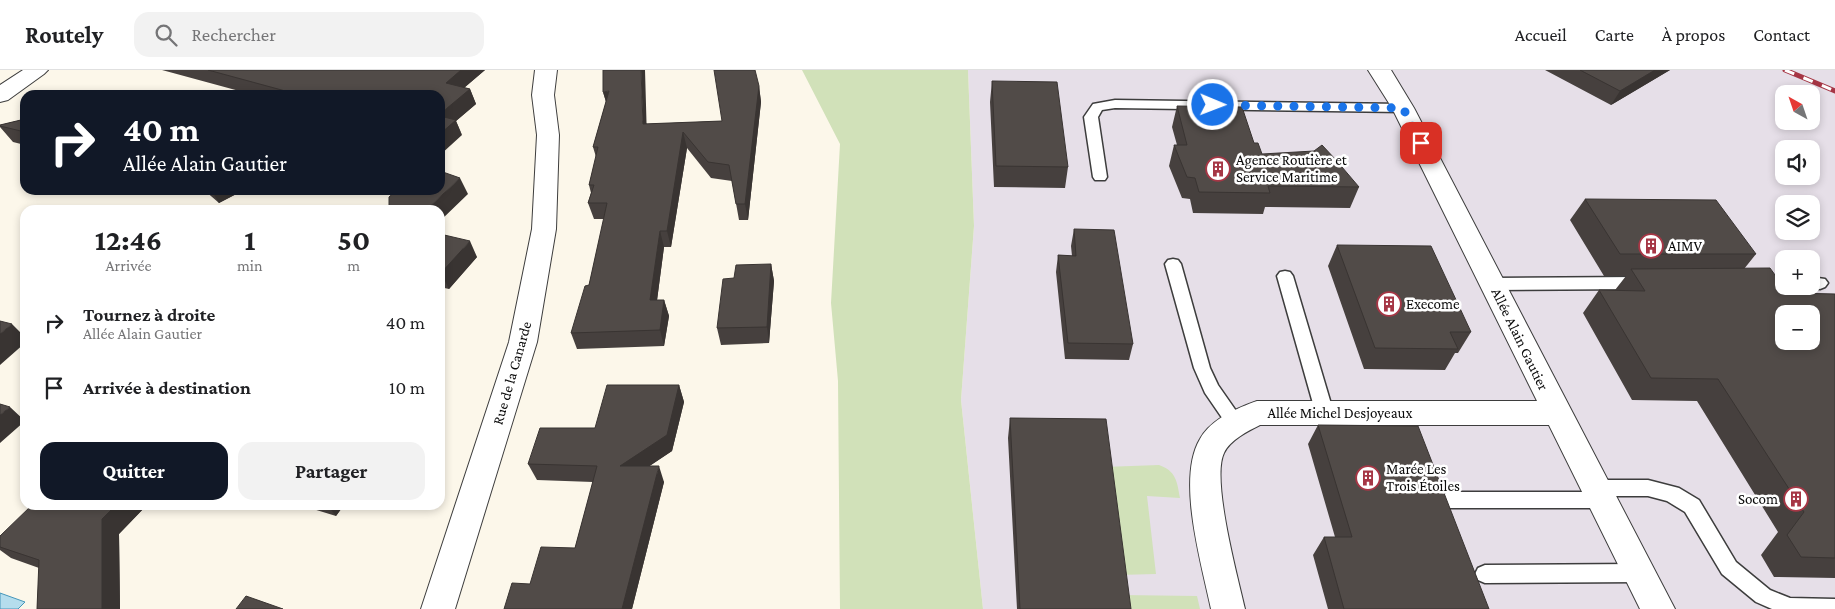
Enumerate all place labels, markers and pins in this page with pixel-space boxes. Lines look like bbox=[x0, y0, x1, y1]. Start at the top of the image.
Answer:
pin bbox=[1400, 122, 1442, 164]
place label: Agence Routière et Service Maritime bbox=[1236, 152, 1348, 185]
building icon: Agence Routière et Service Maritime bbox=[1205, 156, 1231, 182]
building icon: AIMV bbox=[1638, 233, 1664, 259]
place label: AIMV bbox=[1668, 238, 1703, 254]
building icon: Execome bbox=[1376, 291, 1402, 317]
place label: Execome bbox=[1406, 296, 1460, 312]
place label: Marée Les Trois Étoiles bbox=[1386, 461, 1460, 494]
building icon: Marée Les Trois Étoiles bbox=[1355, 465, 1381, 491]
building icon: Socom bbox=[1783, 486, 1809, 512]
place label: Socom bbox=[1738, 491, 1778, 507]

